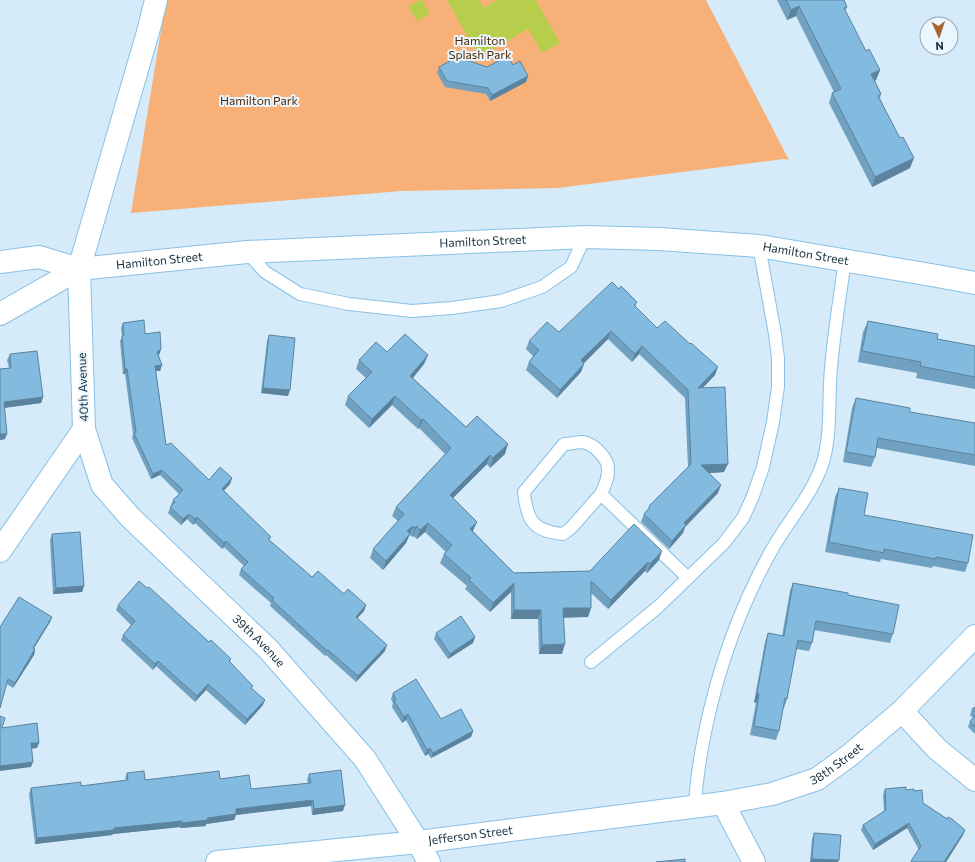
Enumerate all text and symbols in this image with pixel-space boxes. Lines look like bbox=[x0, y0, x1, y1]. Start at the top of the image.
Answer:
north arrow bbox=[919, 16, 959, 56]
park label: Hamilton Splash Park bbox=[448, 33, 512, 61]
text: N bbox=[935, 40, 944, 53]
park label: Hamilton Park bbox=[220, 93, 299, 107]
street label: Hamilton Street bbox=[439, 232, 527, 249]
street label: Hamilton Street bbox=[762, 239, 850, 267]
street label: Hamilton Street bbox=[115, 249, 204, 271]
street label: 40th Avenue bbox=[74, 352, 90, 422]
street label: 39th Avenue bbox=[230, 611, 288, 669]
street label: 38th Street bbox=[808, 739, 865, 787]
street label: Jefferson Street bbox=[427, 822, 514, 848]

